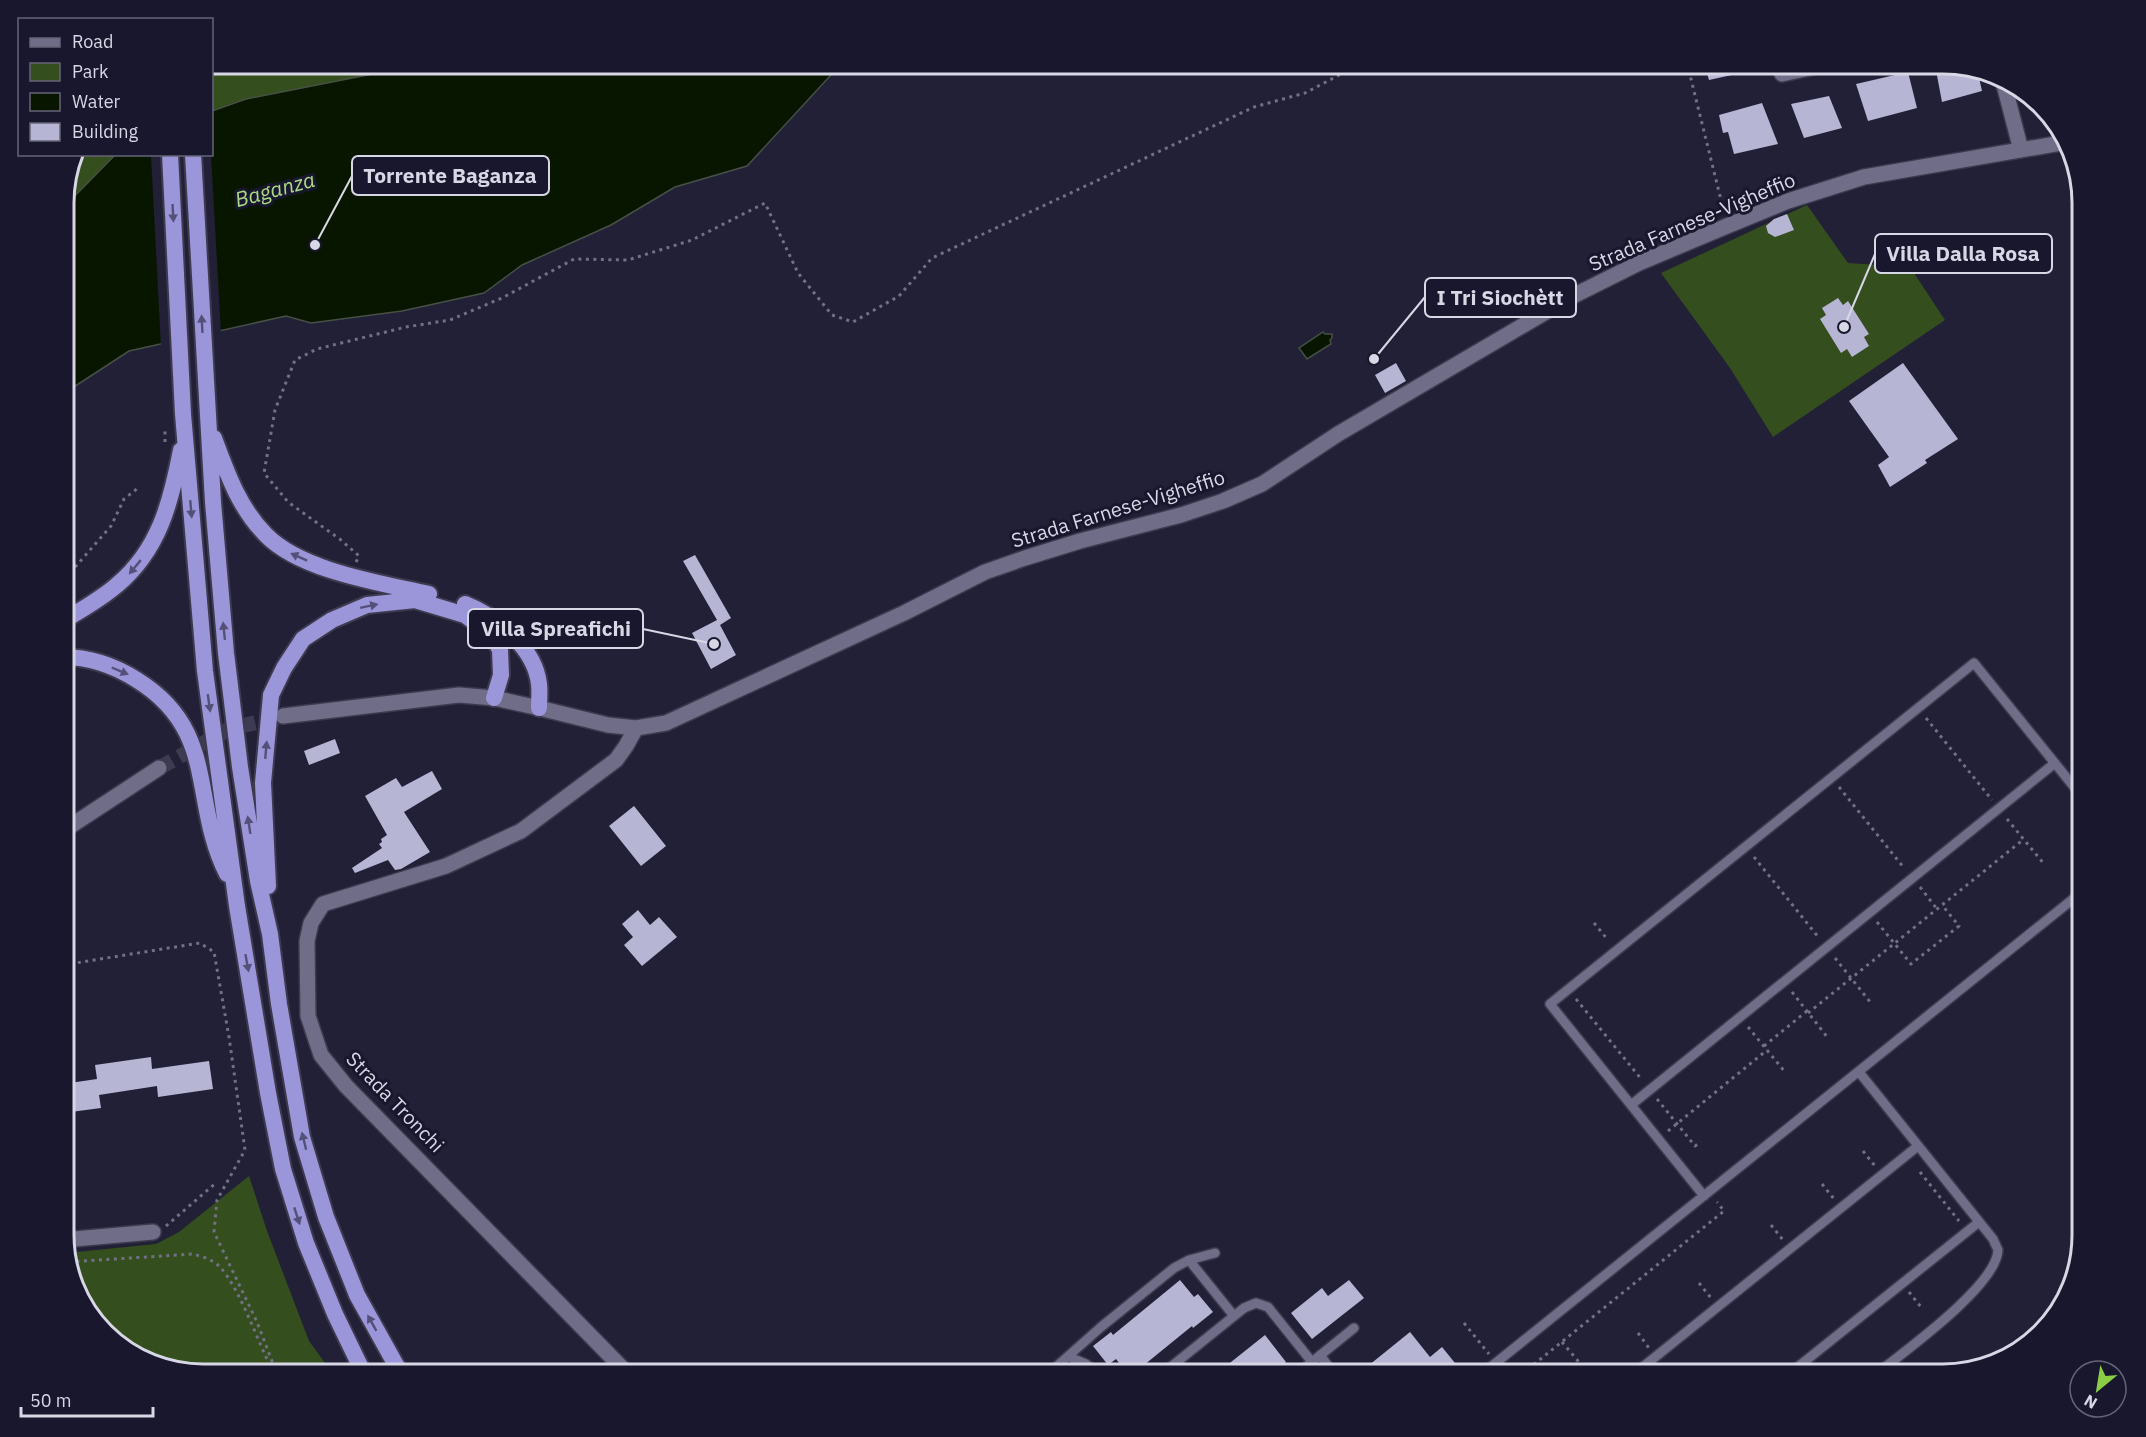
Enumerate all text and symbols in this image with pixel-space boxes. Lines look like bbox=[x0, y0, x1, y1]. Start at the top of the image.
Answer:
legend bbox=[18, 18, 213, 156]
text: Road bbox=[72, 30, 113, 53]
text: Park bbox=[72, 60, 109, 83]
text: Water bbox=[72, 90, 121, 113]
text: Building bbox=[72, 120, 139, 143]
callout: Torrente Baganza bbox=[352, 156, 549, 195]
text: Torrente Baganza bbox=[363, 161, 537, 189]
water label: Baganza bbox=[232, 165, 318, 213]
street label: Strada Farnese-Vigheffio bbox=[1584, 166, 1799, 277]
one-way arrow bbox=[168, 203, 177, 222]
callout: Villa Dalla Rosa bbox=[1875, 234, 2052, 273]
text: Villa Dalla Rosa bbox=[1886, 239, 2040, 267]
callout: I Tri Siochètt bbox=[1425, 278, 1576, 317]
text: I Tri Siochètt bbox=[1437, 283, 1563, 311]
one-way arrow bbox=[198, 315, 207, 334]
street label: Strada Farnese-Vigheffio bbox=[1008, 463, 1228, 554]
one-way arrow bbox=[186, 499, 196, 518]
one-way arrow bbox=[290, 552, 307, 561]
one-way arrow bbox=[130, 559, 142, 574]
one-way arrow bbox=[360, 600, 378, 610]
callout: Villa Spreafichi bbox=[468, 609, 643, 648]
text: Villa Spreafichi bbox=[481, 614, 631, 642]
one-way arrow bbox=[219, 622, 229, 641]
one-way arrow bbox=[111, 666, 128, 675]
one-way arrow bbox=[204, 693, 214, 712]
one-way arrow bbox=[261, 741, 271, 760]
one-way arrow bbox=[244, 815, 253, 834]
one-way arrow bbox=[242, 954, 251, 973]
street label: Strada Tronchi bbox=[340, 1045, 450, 1158]
one-way arrow bbox=[298, 1132, 308, 1150]
one-way arrow bbox=[293, 1207, 302, 1225]
one-way arrow bbox=[367, 1314, 377, 1331]
north arrow bbox=[2068, 1359, 2128, 1419]
scale bar bbox=[21, 1380, 153, 1418]
text: 50 m bbox=[30, 1389, 72, 1412]
text: N bbox=[2080, 1390, 2101, 1414]

